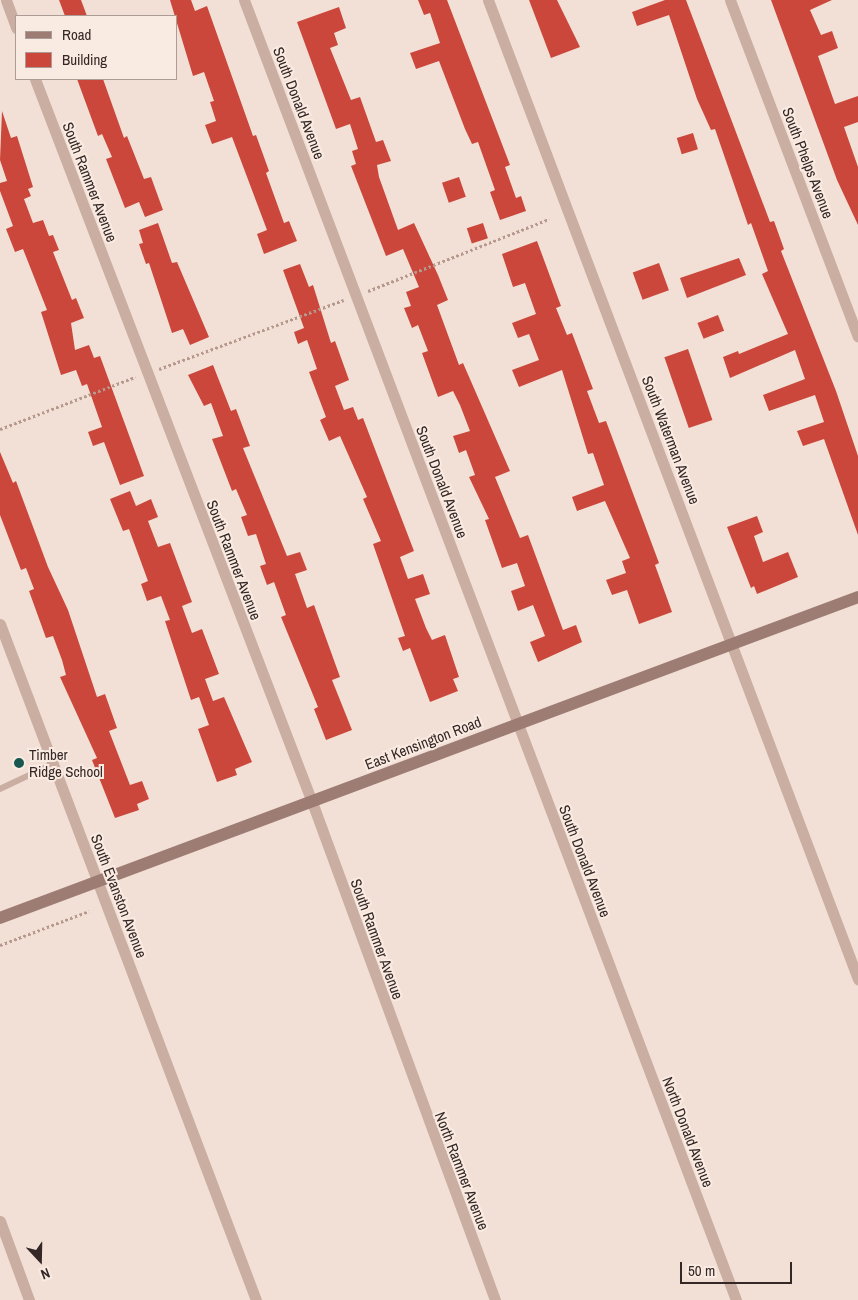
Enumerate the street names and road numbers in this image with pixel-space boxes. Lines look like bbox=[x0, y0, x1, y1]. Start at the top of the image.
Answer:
street label: South Donald Avenue bbox=[269, 44, 329, 162]
street label: South Phelps Avenue bbox=[778, 105, 838, 221]
street label: South Rammer Avenue bbox=[59, 119, 121, 245]
street label: South Waterman Avenue bbox=[638, 373, 704, 507]
street label: South Donald Avenue bbox=[412, 423, 472, 541]
street label: South Rammer Avenue bbox=[203, 497, 265, 623]
street label: East Kensington Road bbox=[362, 713, 484, 773]
street label: South Donald Avenue bbox=[555, 802, 615, 920]
street label: South Evanston Avenue bbox=[87, 831, 151, 961]
street label: South Rammer Avenue bbox=[347, 876, 407, 1002]
street label: North Donald Avenue bbox=[659, 1074, 717, 1190]
street label: North Rammer Avenue bbox=[431, 1109, 493, 1233]

